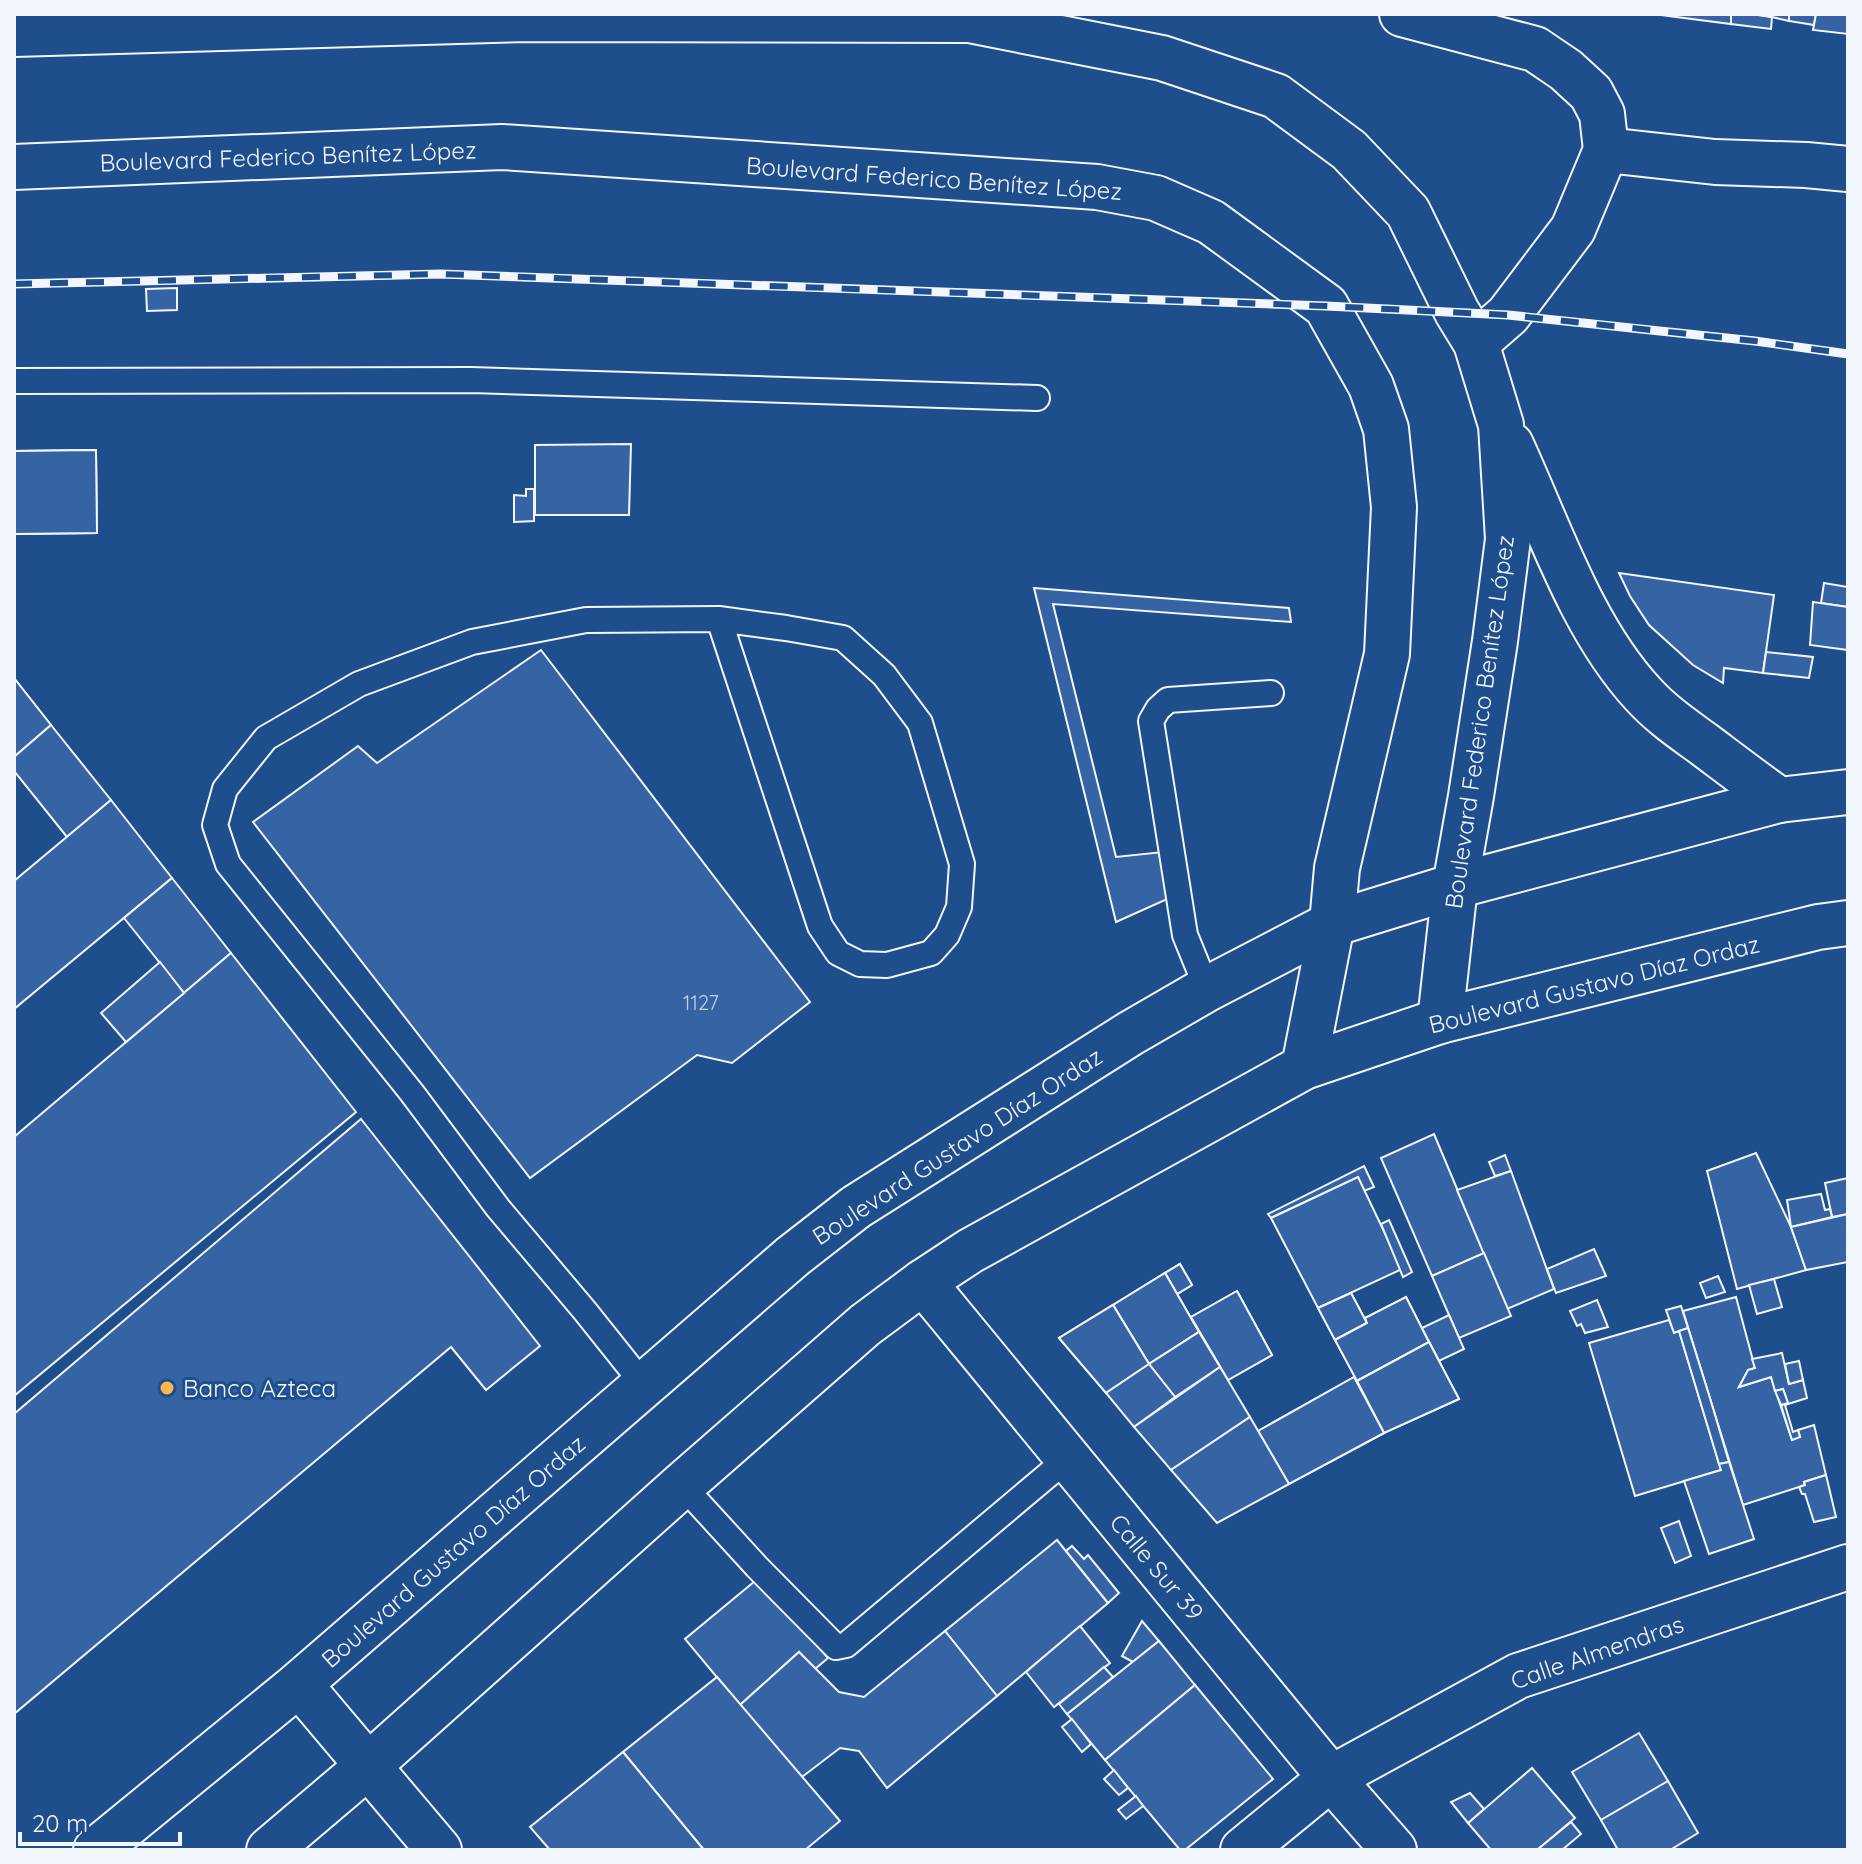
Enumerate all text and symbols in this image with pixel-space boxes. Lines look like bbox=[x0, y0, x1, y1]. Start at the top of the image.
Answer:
street label: Boulevard Federico Benítez López bbox=[99, 134, 477, 178]
street label: Boulevard Federico Benítez López bbox=[745, 150, 1123, 206]
street label: Boulevard Federico Benítez López bbox=[1438, 533, 1520, 911]
street label: Boulevard Gustavo Díaz Ordaz bbox=[1426, 928, 1762, 1040]
house number: 1127 bbox=[683, 990, 719, 1015]
street label: Boulevard Gustavo Díaz Ordaz bbox=[806, 1041, 1108, 1251]
place label: Banco Azteca bbox=[183, 1373, 336, 1403]
marker: Banco Azteca bbox=[158, 1379, 176, 1397]
street label: Boulevard Gustavo Díaz Ordaz bbox=[315, 1428, 591, 1674]
street label: Calle Sur 39 bbox=[1104, 1508, 1210, 1626]
street label: Calle Almendras bbox=[1507, 1608, 1687, 1696]
scale bar bbox=[20, 1796, 180, 1846]
text: 20 m bbox=[32, 1808, 88, 1838]

